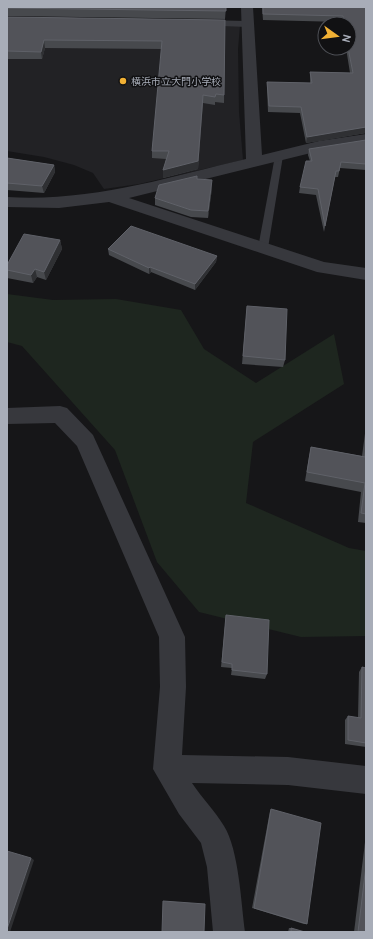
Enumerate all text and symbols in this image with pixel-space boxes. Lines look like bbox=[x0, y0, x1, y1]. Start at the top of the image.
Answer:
north arrow bbox=[317, 16, 357, 56]
text: N bbox=[339, 33, 354, 44]
place label: 横浜市立大門小学校 bbox=[131, 75, 221, 88]
marker: 横浜市立大門小学校 bbox=[118, 76, 128, 86]

